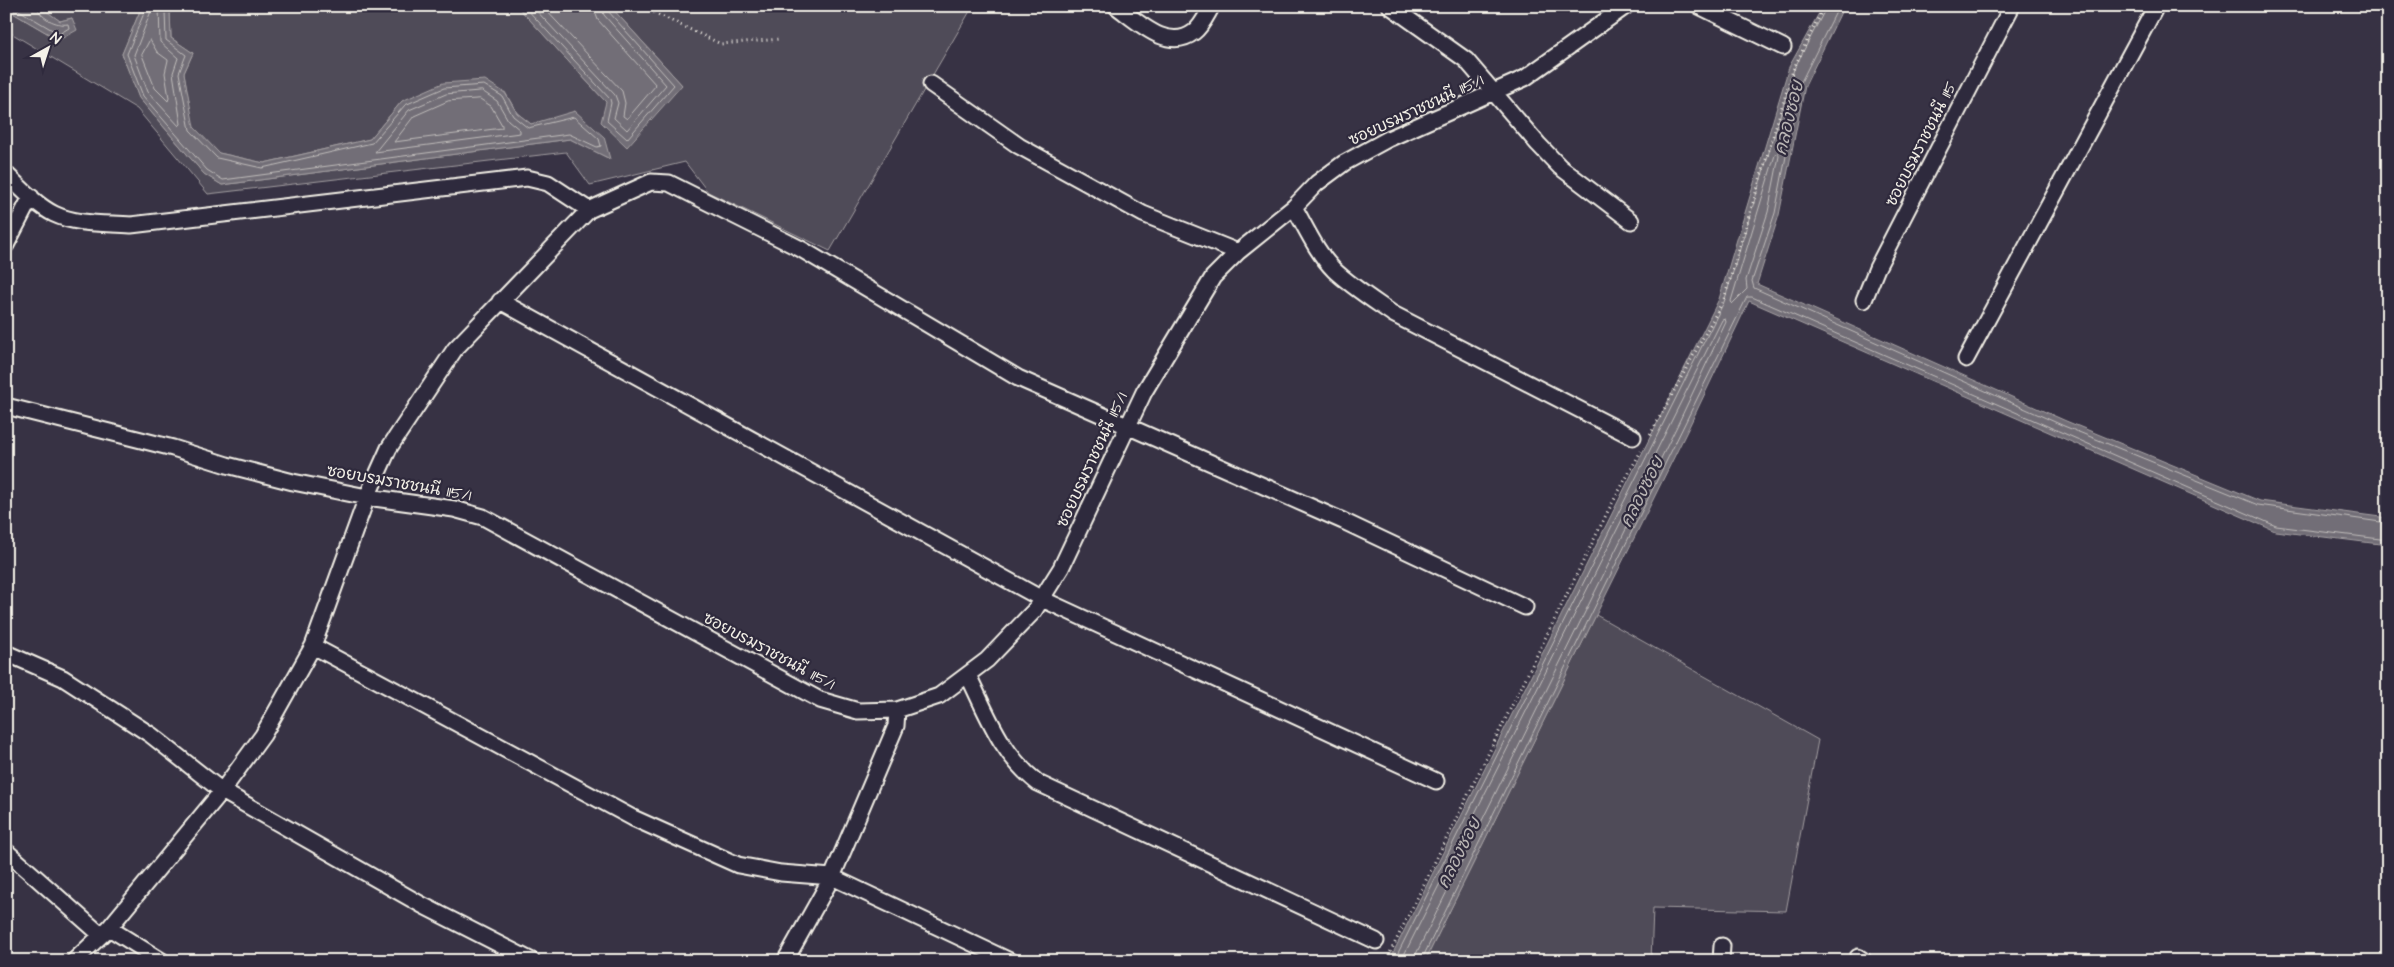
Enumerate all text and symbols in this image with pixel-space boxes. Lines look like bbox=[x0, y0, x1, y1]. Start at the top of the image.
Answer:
north arrow bbox=[22, 22, 72, 72]
text: N bbox=[46, 28, 65, 49]
street label: ซอยบรมราชชนนี 115/1 bbox=[1345, 69, 1487, 151]
water label: คลองซอย bbox=[1768, 76, 1811, 158]
street label: ซอยบรมราชชนนี 115 bbox=[1880, 77, 1962, 210]
street label: ซอยบรมราชชนนี 115/1 bbox=[1051, 389, 1133, 531]
water label: คลองซอย bbox=[1614, 451, 1671, 531]
street label: ซอยบรมราชชนนี 115/1 bbox=[325, 459, 473, 507]
street label: ซอยบรมราชชนนี 115/1 bbox=[699, 607, 839, 695]
water label: คลองซอย bbox=[1431, 812, 1488, 892]

